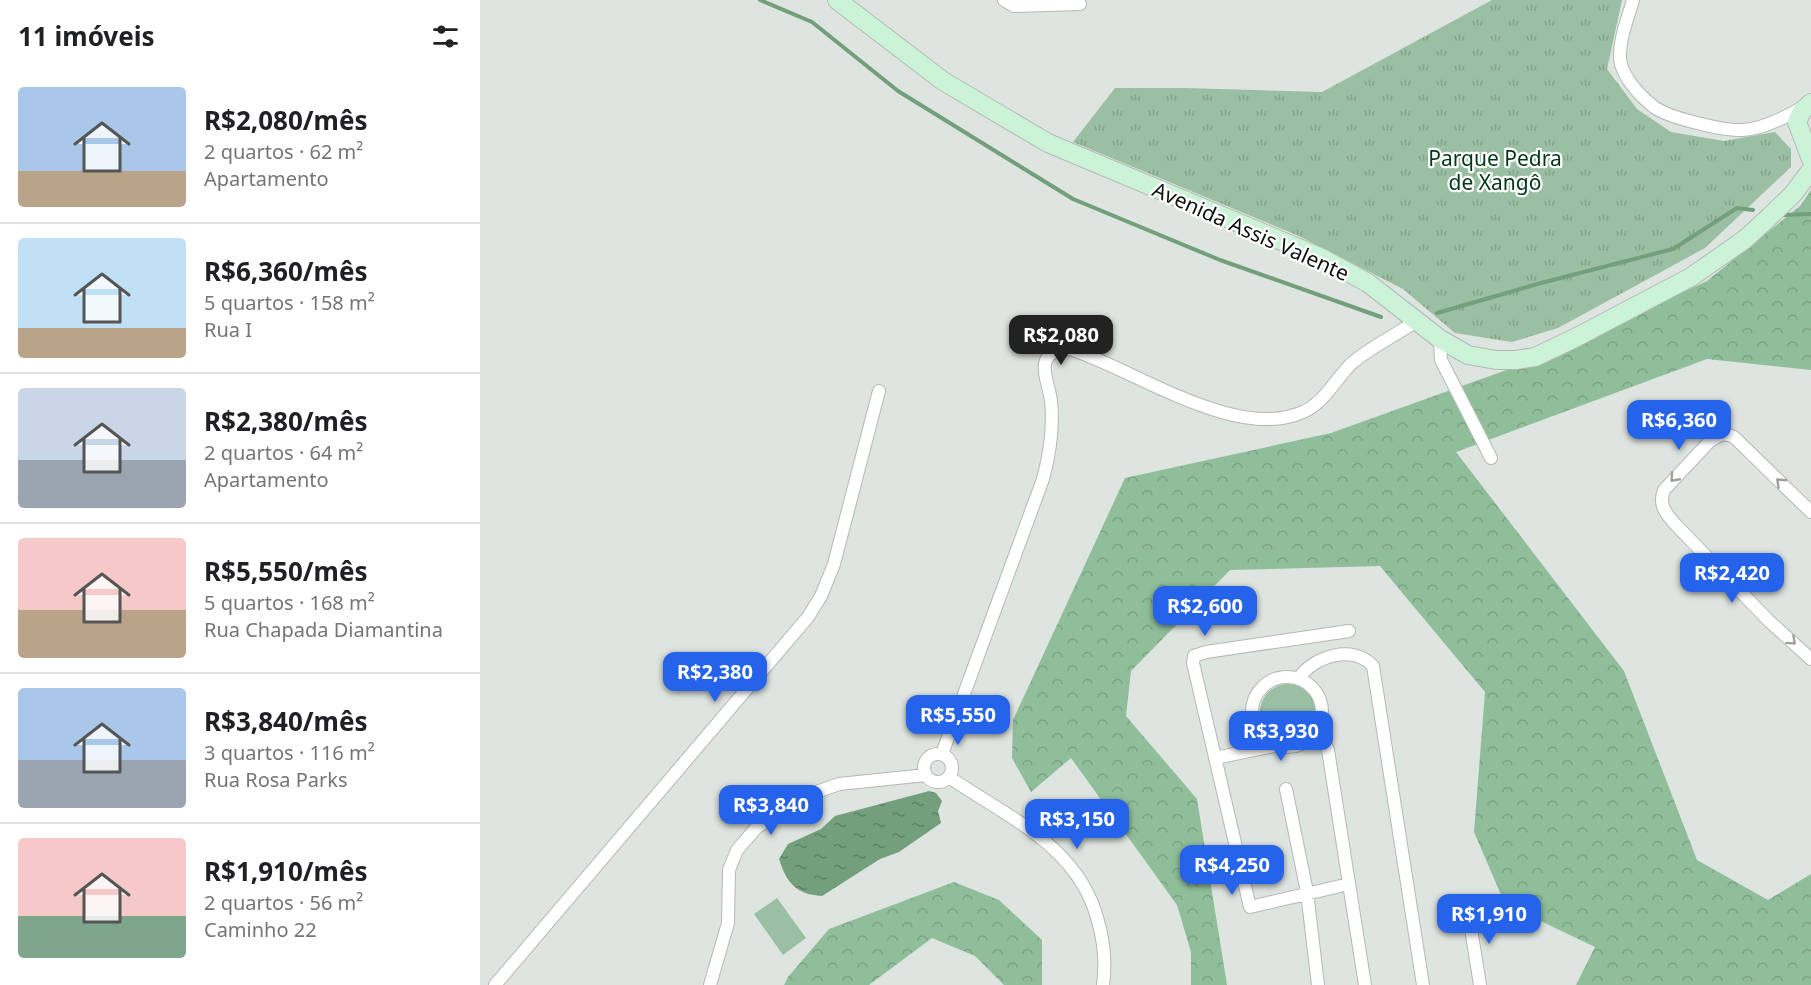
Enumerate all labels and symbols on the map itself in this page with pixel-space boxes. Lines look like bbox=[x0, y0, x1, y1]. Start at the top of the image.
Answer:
park label: Parque Pedra de Xangô bbox=[1428, 144, 1562, 196]
street label: Avenida Assis Valente bbox=[1148, 175, 1354, 287]
pin: R$2,080 bbox=[1006, 315, 1116, 366]
pin: R$6,360 bbox=[1624, 400, 1734, 451]
one-way arrow bbox=[1670, 471, 1681, 482]
one-way arrow bbox=[1777, 478, 1787, 489]
pin: R$2,420 bbox=[1677, 553, 1787, 604]
pin: R$2,600 bbox=[1150, 586, 1260, 637]
one-way arrow bbox=[1785, 634, 1795, 645]
pin: R$2,380 bbox=[660, 652, 770, 703]
pin: R$5,550 bbox=[903, 695, 1013, 746]
pin: R$3,930 bbox=[1226, 711, 1336, 762]
pin: R$3,840 bbox=[716, 785, 826, 836]
pin: R$3,150 bbox=[1022, 799, 1132, 850]
pin: R$4,250 bbox=[1177, 845, 1287, 896]
pin: R$1,910 bbox=[1434, 894, 1544, 945]

